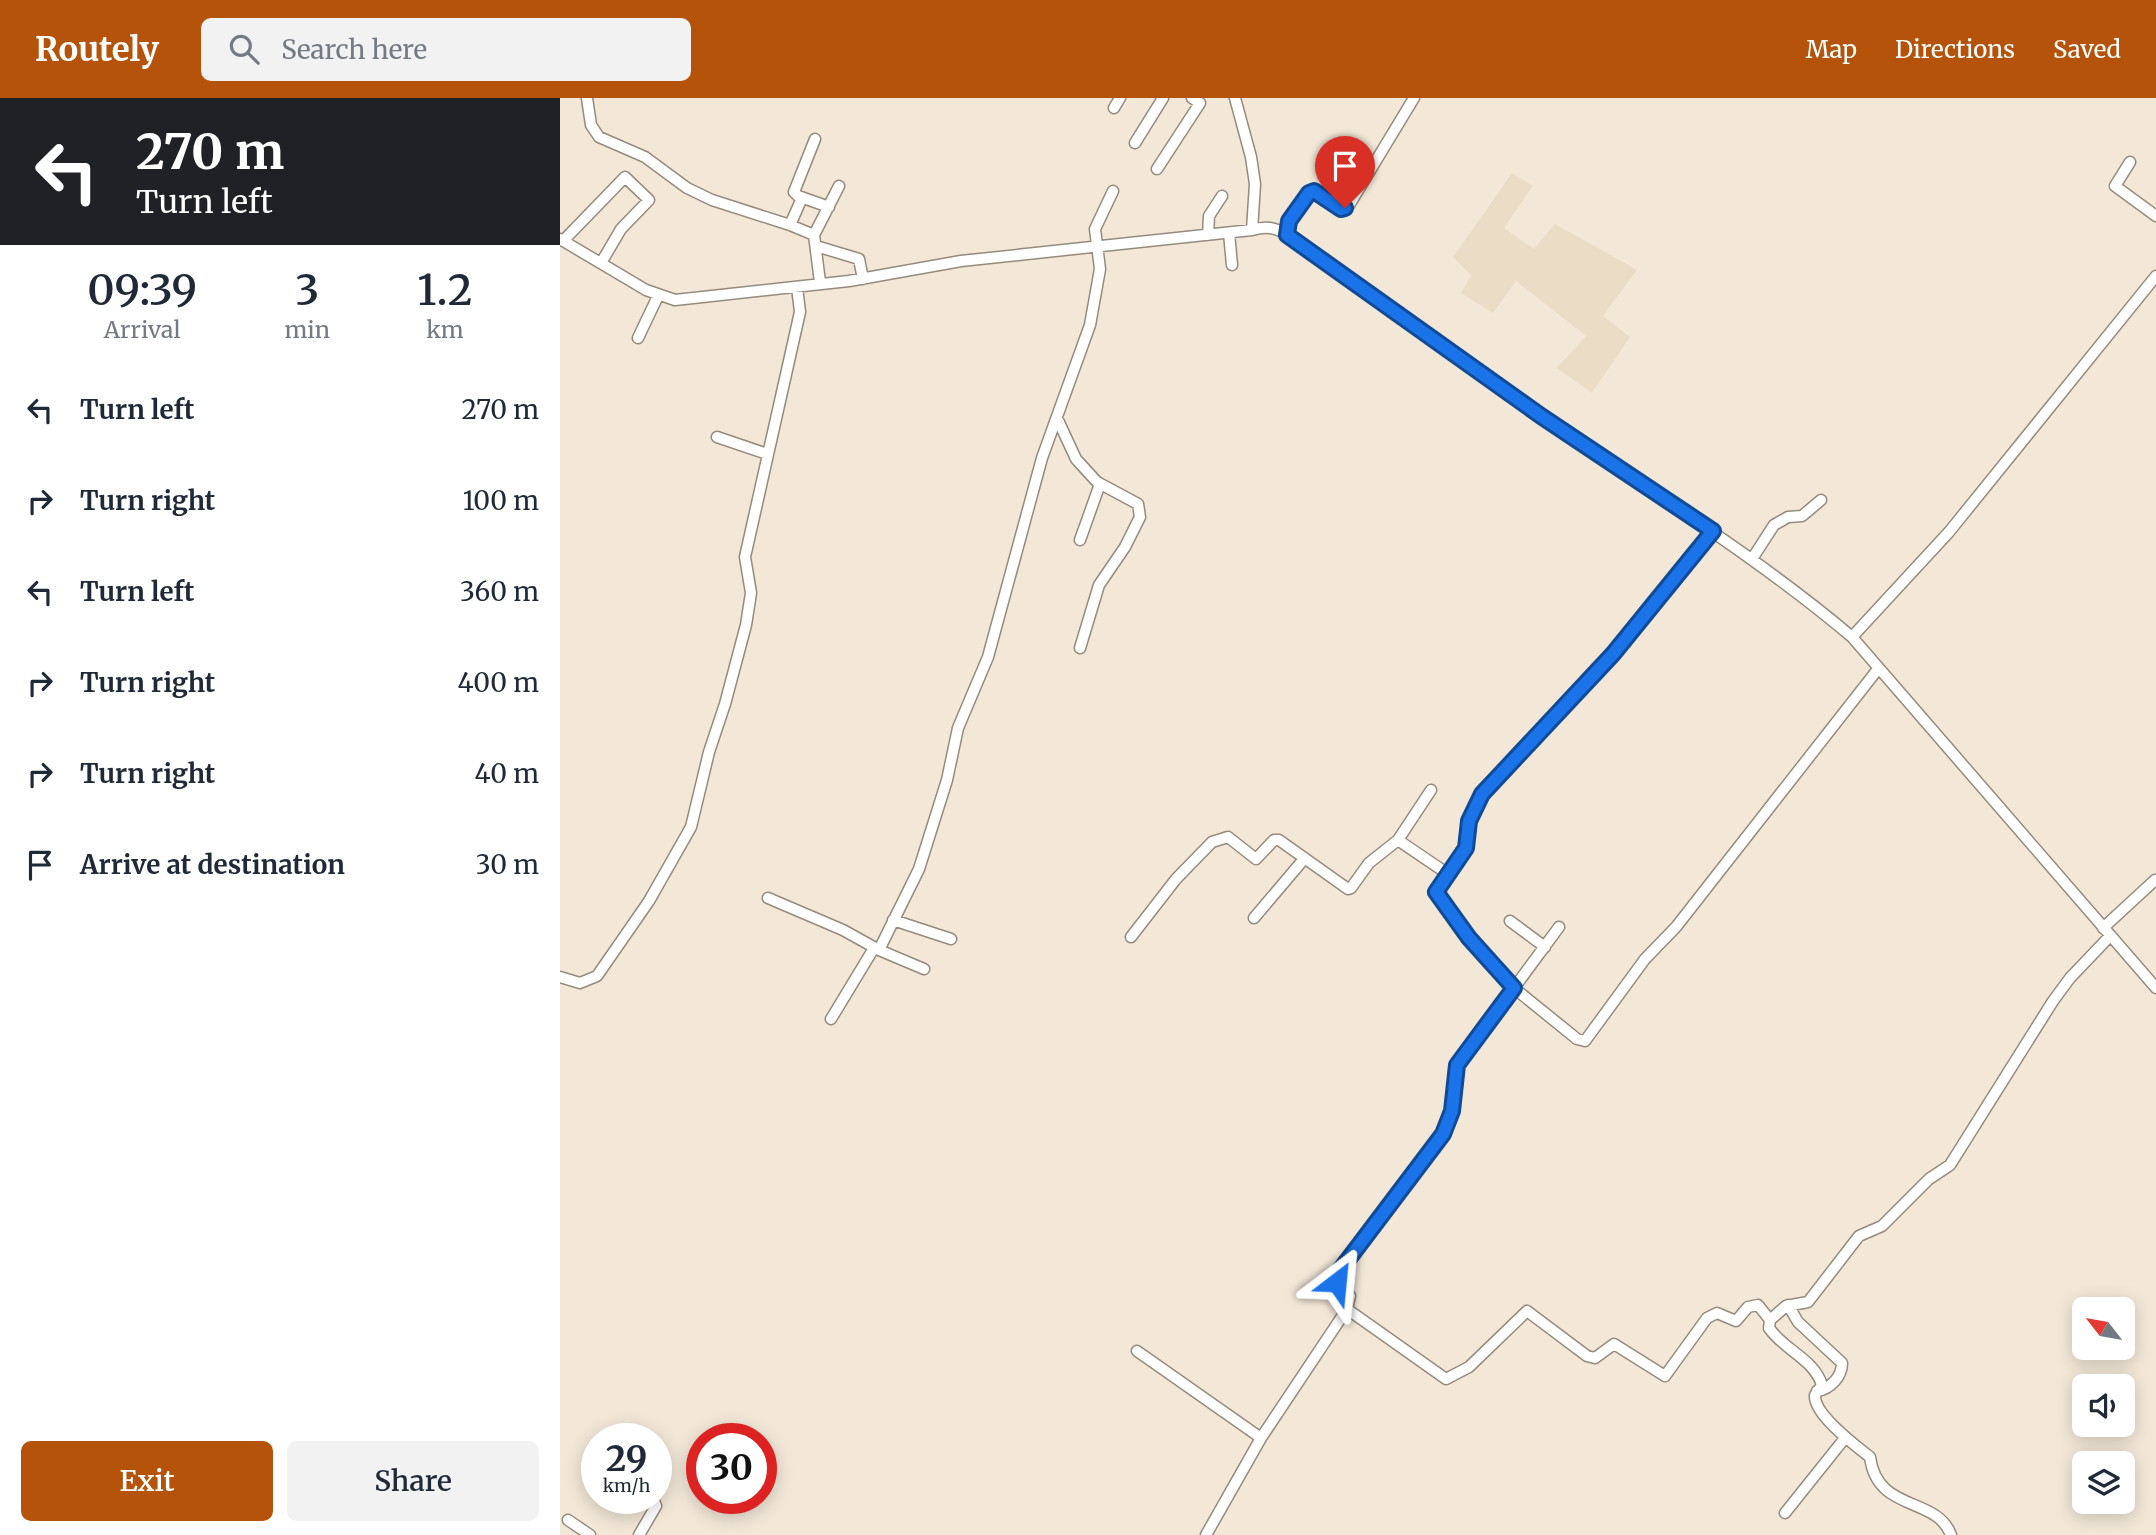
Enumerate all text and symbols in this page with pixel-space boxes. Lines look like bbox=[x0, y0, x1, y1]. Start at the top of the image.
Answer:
search box bbox=[201, 18, 691, 81]
text: Routely bbox=[35, 29, 159, 70]
icon: search bbox=[225, 30, 263, 68]
text: Search here bbox=[281, 33, 427, 66]
text: Map bbox=[1806, 34, 1857, 65]
text: Directions bbox=[1895, 34, 2015, 65]
text: Saved bbox=[2053, 34, 2121, 65]
text: 270 m bbox=[136, 121, 284, 182]
icon: left bbox=[21, 126, 112, 217]
pin bbox=[1315, 136, 1375, 208]
icon: arrive bbox=[1326, 147, 1364, 185]
text: Turn left bbox=[136, 182, 273, 222]
text: 09:39 bbox=[87, 264, 197, 316]
text: 3 bbox=[295, 264, 319, 316]
text: 1.2 bbox=[417, 264, 473, 316]
text: Arrival bbox=[104, 315, 181, 344]
text: min bbox=[284, 315, 330, 344]
text: km bbox=[426, 315, 464, 344]
icon: left bbox=[21, 391, 59, 429]
text: Turn left bbox=[80, 393, 194, 426]
text: 270 m bbox=[462, 393, 539, 426]
icon: right bbox=[21, 482, 59, 520]
text: Turn right bbox=[80, 484, 215, 517]
text: 100 m bbox=[463, 484, 539, 517]
icon: left bbox=[21, 573, 59, 611]
text: Turn left bbox=[80, 575, 194, 608]
text: 360 m bbox=[460, 575, 539, 608]
icon: right bbox=[21, 664, 59, 702]
text: Turn right bbox=[80, 666, 215, 699]
text: 400 m bbox=[458, 666, 539, 699]
icon: right bbox=[21, 755, 59, 793]
text: Turn right bbox=[80, 757, 215, 790]
text: 40 m bbox=[475, 757, 539, 790]
icon: arrive bbox=[21, 846, 59, 884]
text: Arrive at destination bbox=[80, 848, 345, 881]
text: 30 m bbox=[476, 848, 539, 881]
position arrow bbox=[1300, 1245, 1374, 1319]
north arrow bbox=[2072, 1297, 2135, 1360]
map controls bbox=[2072, 1297, 2135, 1514]
button: sound bbox=[2072, 1374, 2135, 1437]
speed limit sign: 30 bbox=[686, 1423, 777, 1514]
text: 29 bbox=[606, 1437, 647, 1481]
button: Exit bbox=[21, 1441, 273, 1521]
button: Share bbox=[287, 1441, 539, 1521]
button: layers bbox=[2072, 1451, 2135, 1514]
text: km/h bbox=[603, 1474, 650, 1497]

